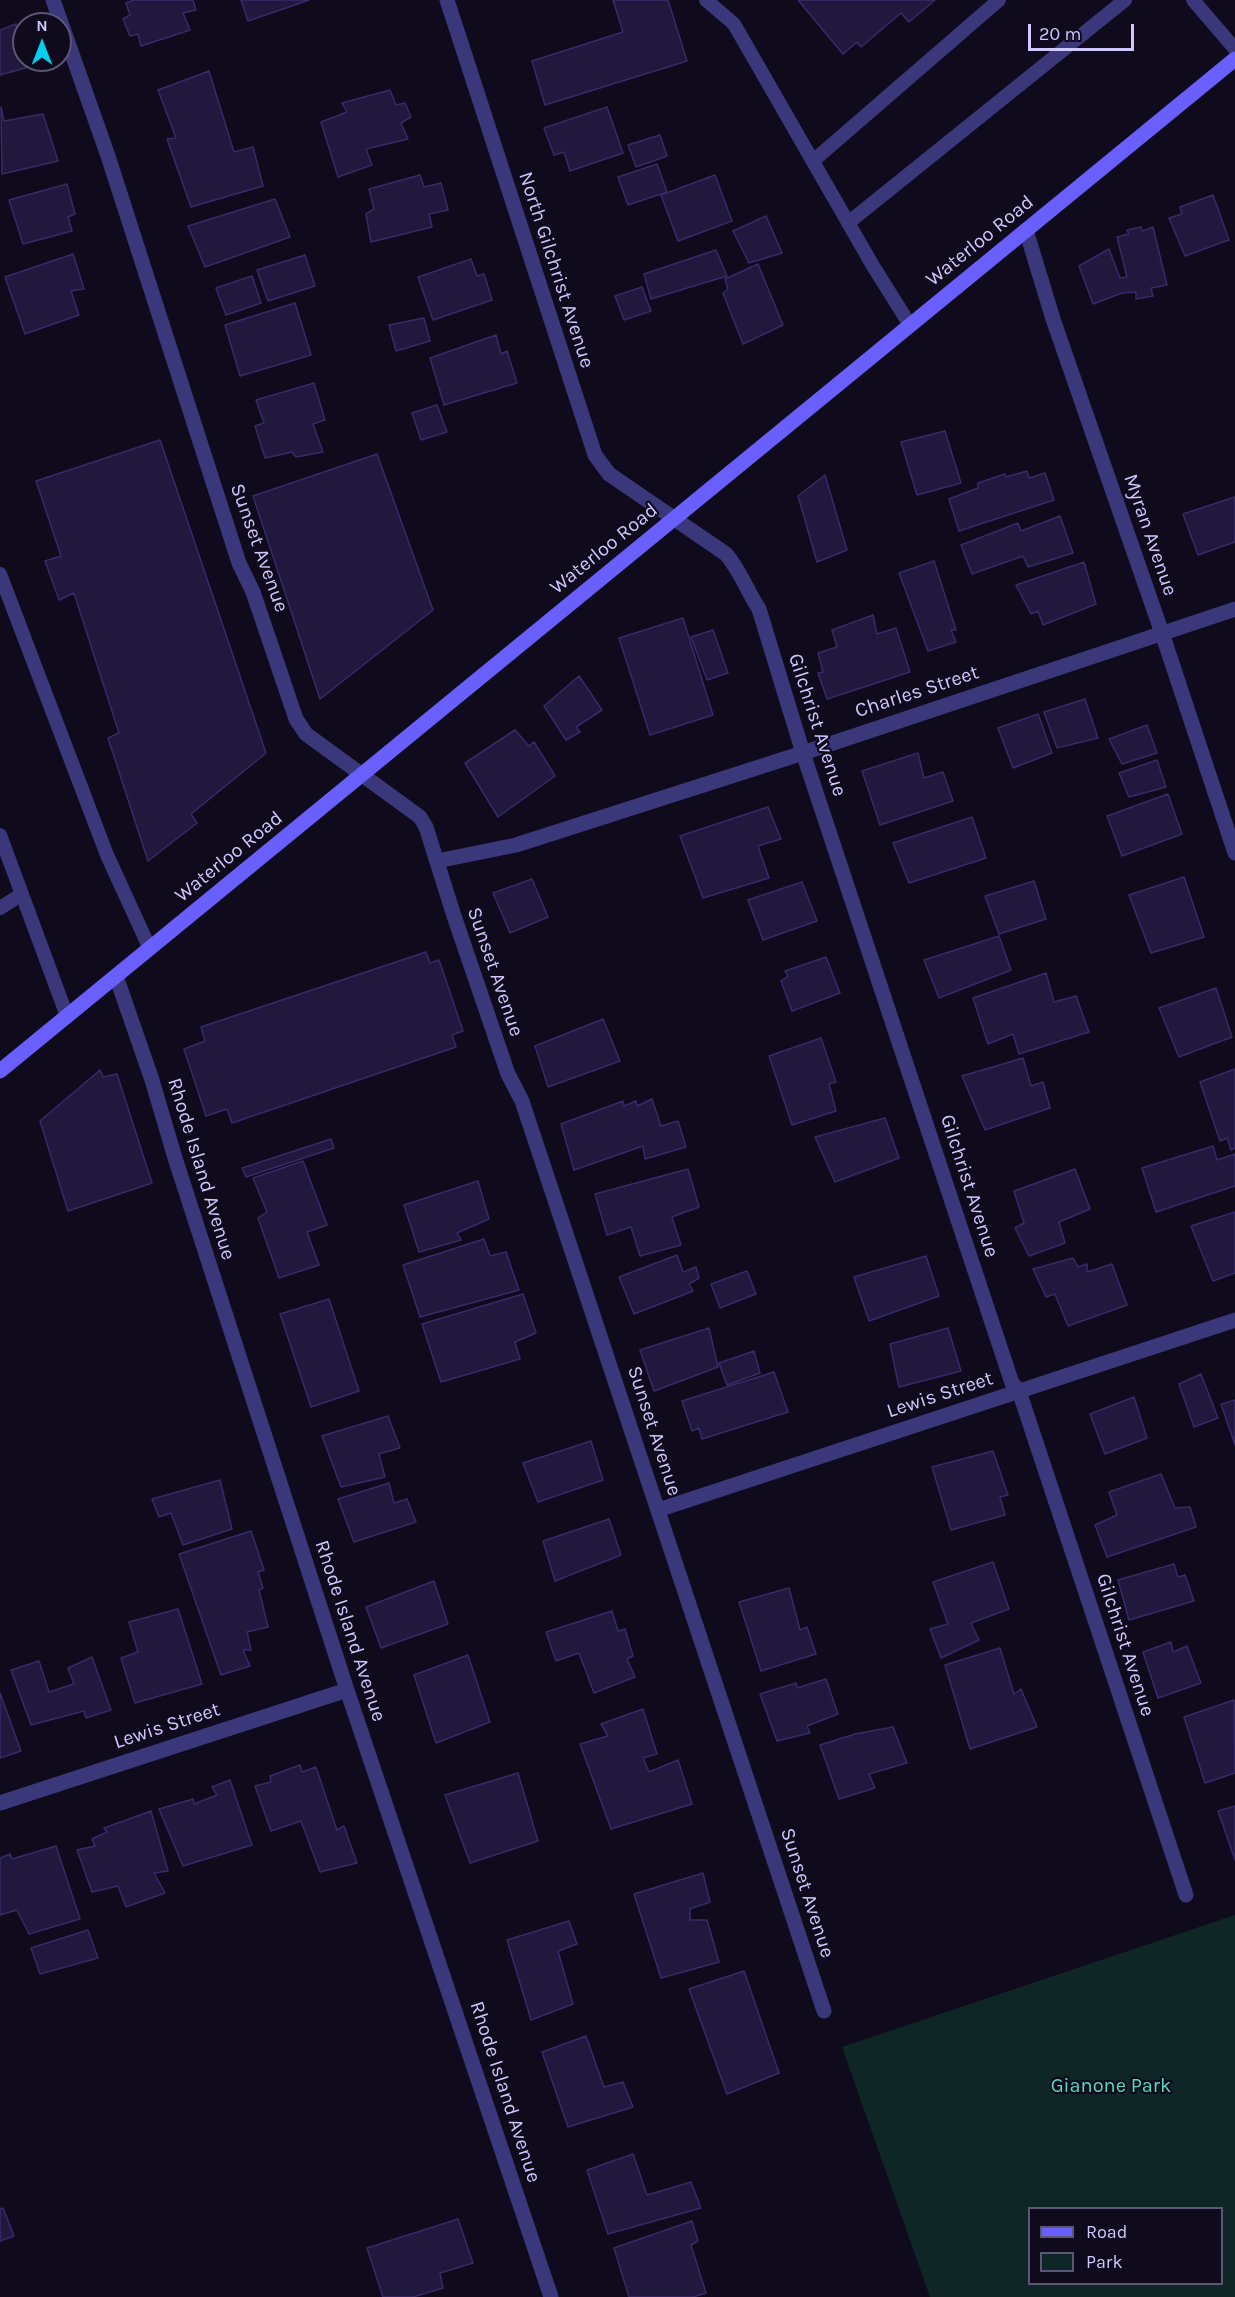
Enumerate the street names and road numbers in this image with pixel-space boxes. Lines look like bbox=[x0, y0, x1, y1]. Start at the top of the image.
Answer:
street label: North Gilchrist Avenue bbox=[513, 169, 599, 371]
street label: Waterloo Road bbox=[921, 190, 1039, 292]
street label: Myran Avenue bbox=[1118, 471, 1182, 599]
street label: Sunset Avenue bbox=[225, 480, 293, 616]
street label: Waterloo Road bbox=[545, 498, 663, 600]
street label: Gilchrist Avenue bbox=[783, 651, 851, 799]
street label: Charles Street bbox=[852, 661, 982, 723]
street label: Waterloo Road bbox=[170, 806, 288, 908]
street label: Sunset Avenue bbox=[462, 904, 528, 1040]
street label: Rhode Island Avenue bbox=[162, 1075, 240, 1263]
street label: Gilchrist Avenue bbox=[935, 1112, 1003, 1260]
street label: Sunset Avenue bbox=[622, 1363, 686, 1499]
street label: Lewis Street bbox=[884, 1367, 996, 1423]
street label: Rhode Island Avenue bbox=[309, 1537, 391, 1725]
street label: Gilchrist Avenue bbox=[1091, 1571, 1159, 1719]
street label: Lewis Street bbox=[111, 1698, 223, 1754]
street label: Sunset Avenue bbox=[775, 1825, 839, 1961]
street label: Rhode Island Avenue bbox=[464, 1998, 546, 2186]

